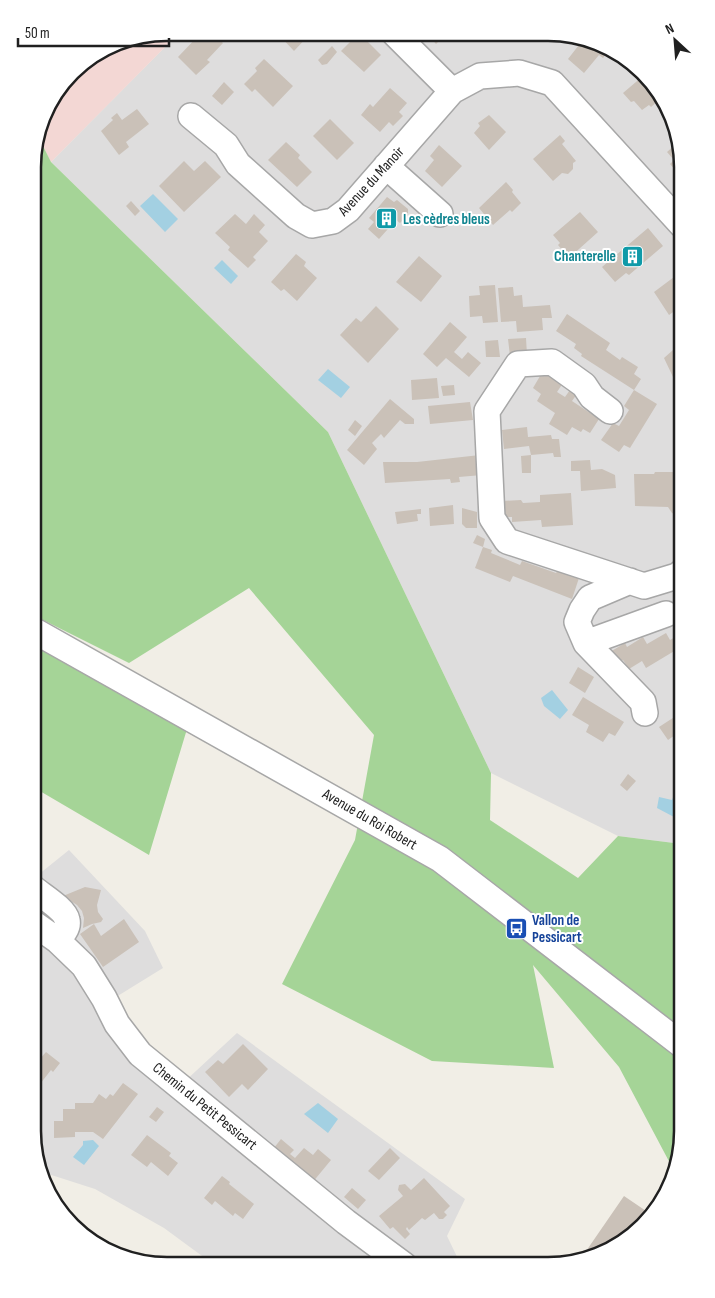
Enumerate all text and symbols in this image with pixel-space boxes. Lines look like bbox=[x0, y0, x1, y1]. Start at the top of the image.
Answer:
scale bar bbox=[18, 15, 169, 47]
north arrow bbox=[650, 15, 700, 65]
text: N bbox=[662, 19, 677, 38]
text: 50 m bbox=[25, 24, 50, 43]
street label: Avenue du Manoir bbox=[334, 142, 409, 221]
building icon: Les cèdres bleus bbox=[375, 207, 399, 231]
place label: Les cèdres bleus bbox=[403, 210, 490, 229]
building icon: Chanterelle bbox=[620, 244, 644, 268]
place label: Chanterelle bbox=[554, 247, 616, 266]
street label: Avenue du Roi Robert bbox=[318, 784, 421, 854]
place label: Vallon de Pessicart bbox=[532, 911, 582, 947]
bus stop icon: Vallon de Pessicart bbox=[504, 917, 528, 941]
street label: Chemin du Petit Pessicart bbox=[149, 1058, 261, 1155]

